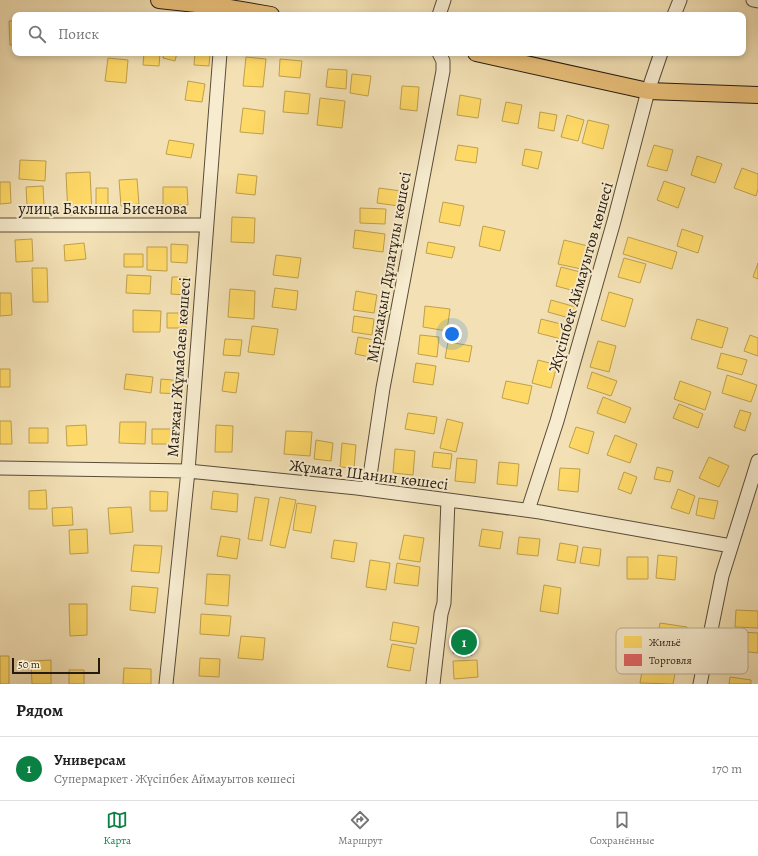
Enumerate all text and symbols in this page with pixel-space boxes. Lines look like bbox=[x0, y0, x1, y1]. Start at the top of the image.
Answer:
search box bbox=[12, 12, 746, 56]
icon: search bbox=[26, 23, 48, 45]
text: Поиск bbox=[58, 24, 99, 44]
street label: Міржақып Дұлатұлы көшесі bbox=[361, 170, 417, 364]
street label: Жүсіпбек Аймауытов көшесі bbox=[543, 180, 619, 375]
street label: улица Бакыша Бисенова bbox=[18, 198, 188, 220]
street label: Мағжан Жұмабаев көшесі bbox=[162, 276, 196, 458]
your location bbox=[442, 324, 462, 344]
street label: Жұмата Шанин көшесі bbox=[288, 454, 450, 496]
pin: 1 bbox=[451, 627, 477, 657]
legend bbox=[616, 628, 748, 674]
text: Жильё bbox=[649, 635, 681, 650]
text: Торговля bbox=[649, 653, 692, 668]
scale bar bbox=[12, 656, 100, 675]
text: 50 m bbox=[18, 657, 40, 672]
text: Рядом bbox=[16, 699, 63, 722]
text: Универсам bbox=[54, 750, 126, 770]
text: 1 bbox=[27, 760, 31, 777]
text: 170 m bbox=[712, 760, 742, 777]
text: Супермаркет · Жүсіпбек Аймауытов көшесі bbox=[54, 770, 295, 787]
tab: Карта bbox=[103, 809, 131, 848]
tab: Маршрут bbox=[338, 809, 383, 848]
tab: Сохранённые bbox=[590, 809, 655, 848]

